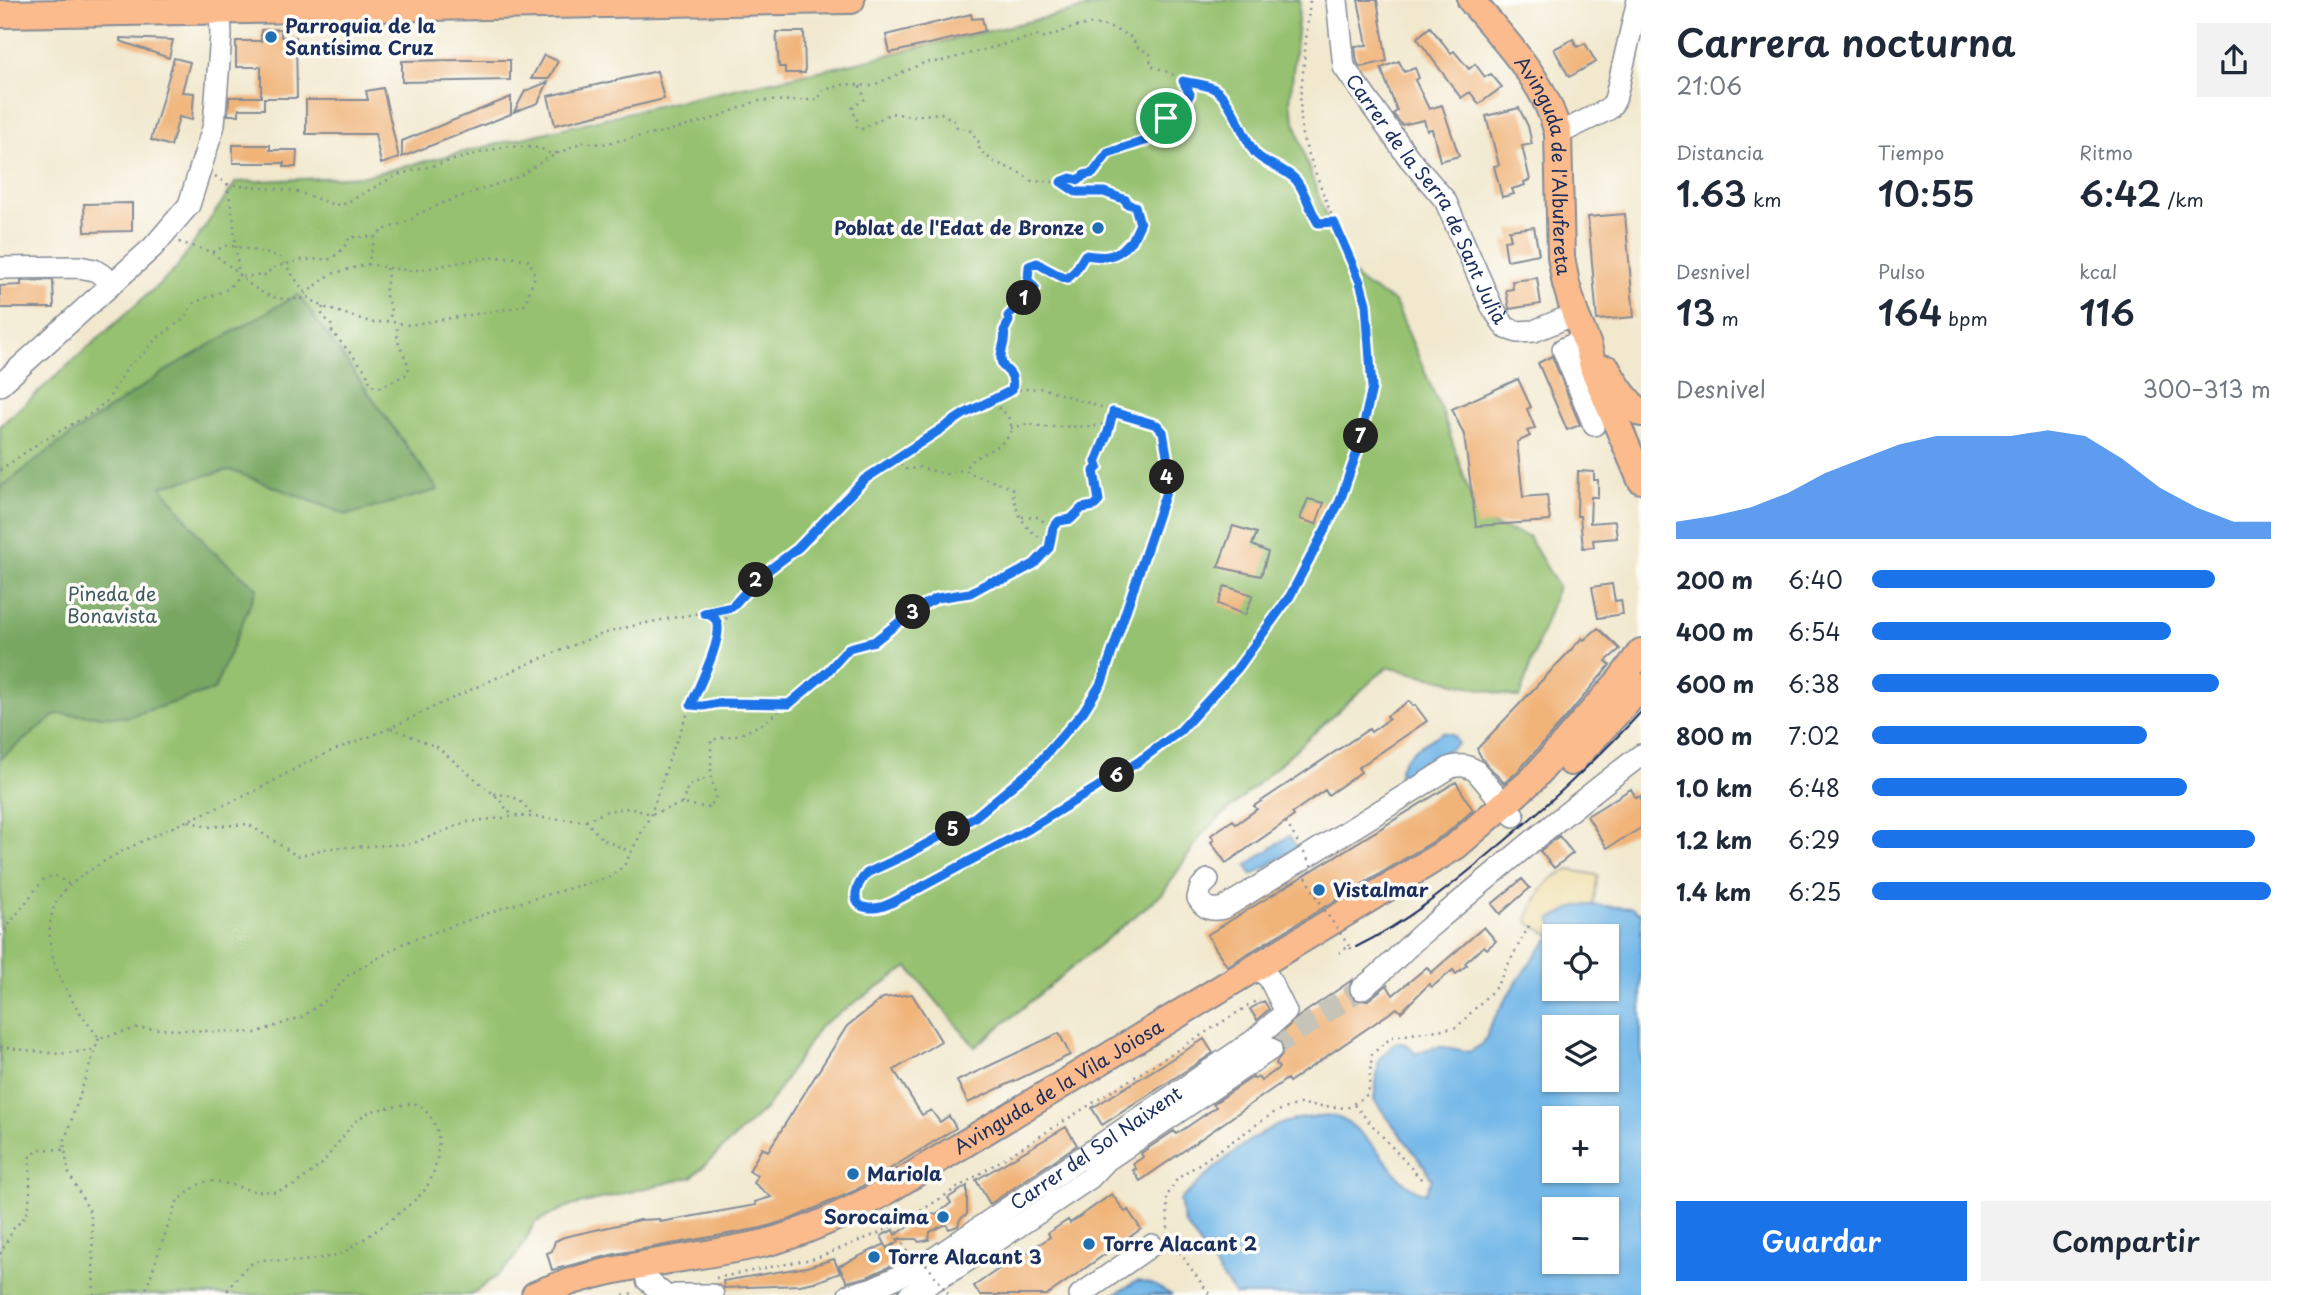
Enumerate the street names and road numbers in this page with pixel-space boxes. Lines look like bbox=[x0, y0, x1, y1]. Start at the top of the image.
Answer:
street label: Avinguda de l'Albufereta bbox=[1509, 49, 1579, 277]
street label: Carrer de la Serra de Sant Julià bbox=[1340, 67, 1515, 330]
street label: Avinguda de la Vila Joiosa bbox=[948, 1011, 1169, 1160]
street label: Carrer del Sol Naixent bbox=[1004, 1078, 1187, 1216]

